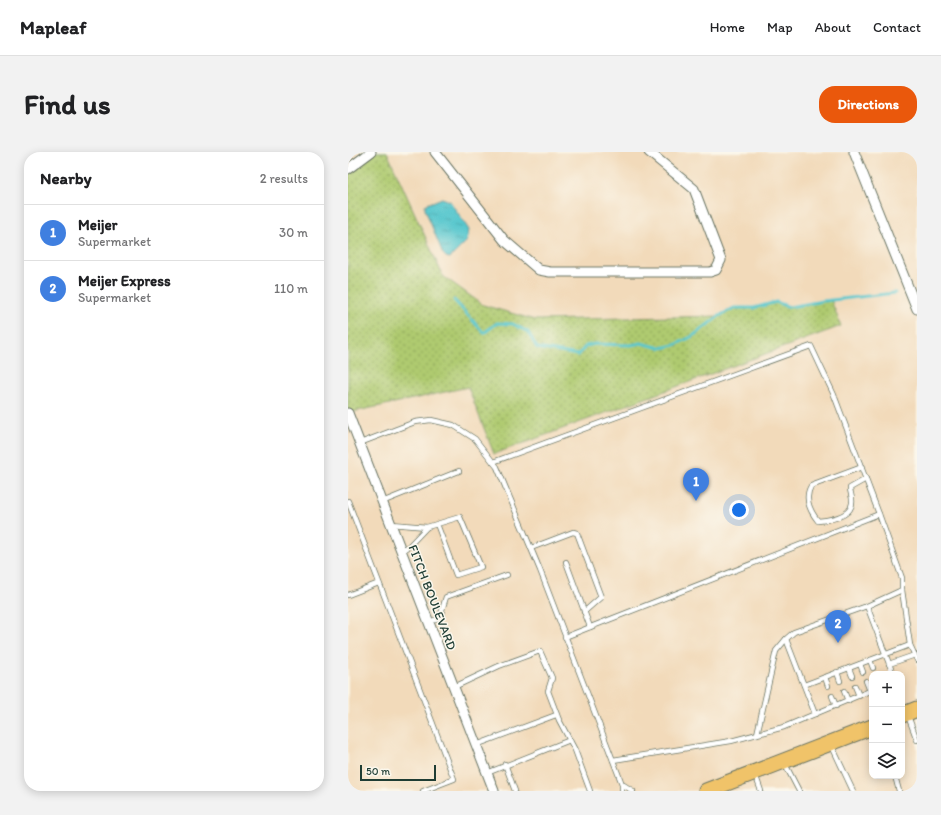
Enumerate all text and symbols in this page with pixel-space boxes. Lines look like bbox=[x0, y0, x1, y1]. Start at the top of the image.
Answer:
text: Mapleaf bbox=[20, 16, 86, 39]
text: Home bbox=[710, 19, 745, 36]
text: Map bbox=[767, 19, 793, 36]
text: About bbox=[815, 19, 851, 36]
text: Contact bbox=[873, 19, 921, 36]
button: Directions bbox=[819, 86, 917, 123]
text: Find us bbox=[24, 87, 111, 121]
text: Nearby bbox=[40, 168, 92, 188]
text: 2 results bbox=[260, 171, 308, 186]
text: Meijer bbox=[78, 216, 117, 234]
text: 1 bbox=[50, 225, 56, 240]
text: 30 m bbox=[279, 225, 308, 240]
text: Supermarket bbox=[78, 234, 151, 249]
text: Meijer Express bbox=[78, 272, 171, 290]
text: 2 bbox=[50, 281, 56, 296]
text: 110 m bbox=[274, 281, 308, 296]
text: Supermarket bbox=[78, 290, 151, 305]
pin: 1 bbox=[683, 468, 709, 501]
your location bbox=[729, 500, 749, 520]
street label: FITCH BOULEVARD bbox=[406, 542, 460, 652]
pin: 2 bbox=[825, 610, 851, 643]
map controls bbox=[869, 671, 905, 779]
button: + bbox=[869, 671, 905, 707]
button: − bbox=[869, 707, 905, 743]
button: layers bbox=[869, 743, 905, 779]
scale bar bbox=[360, 763, 436, 782]
text: 50 m bbox=[366, 765, 390, 778]

